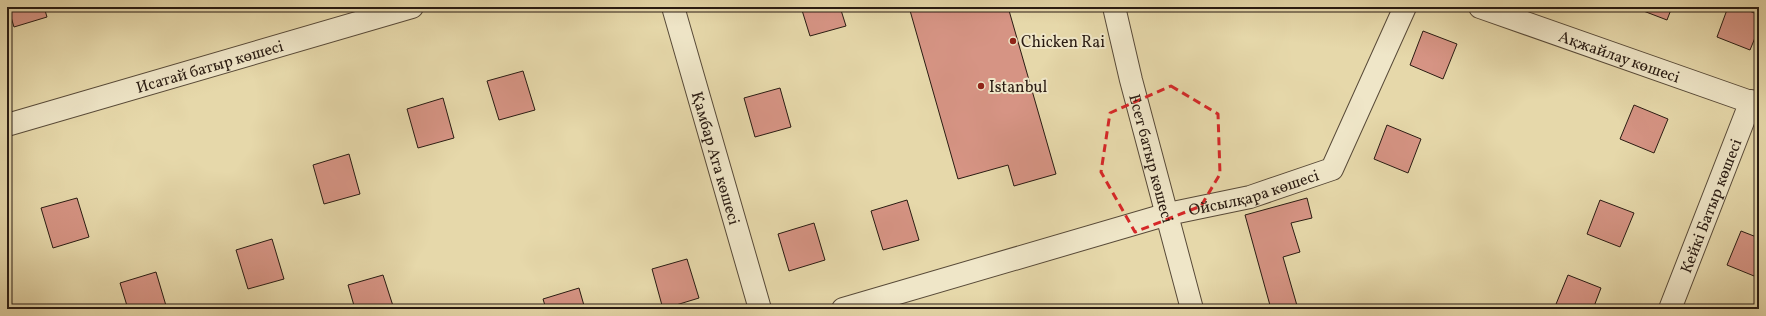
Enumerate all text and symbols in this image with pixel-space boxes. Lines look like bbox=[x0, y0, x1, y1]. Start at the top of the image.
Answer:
street label: Ақжайлау көшесі bbox=[1555, 26, 1683, 89]
place label: Chicken Rai bbox=[1021, 32, 1105, 54]
street label: Исатай батыр көшесі bbox=[134, 36, 287, 100]
marker: Chicken Rai bbox=[1008, 36, 1018, 46]
place label: Istanbul bbox=[989, 77, 1047, 99]
marker: Istanbul bbox=[976, 81, 986, 91]
street label: Қамбар Ата көшесі bbox=[685, 89, 744, 228]
street label: Есет батыр көшесі bbox=[1122, 92, 1178, 226]
street label: Кейкі Батыр көшесі bbox=[1676, 136, 1748, 277]
street label: Ойсылқара көшесі bbox=[1187, 165, 1323, 222]

